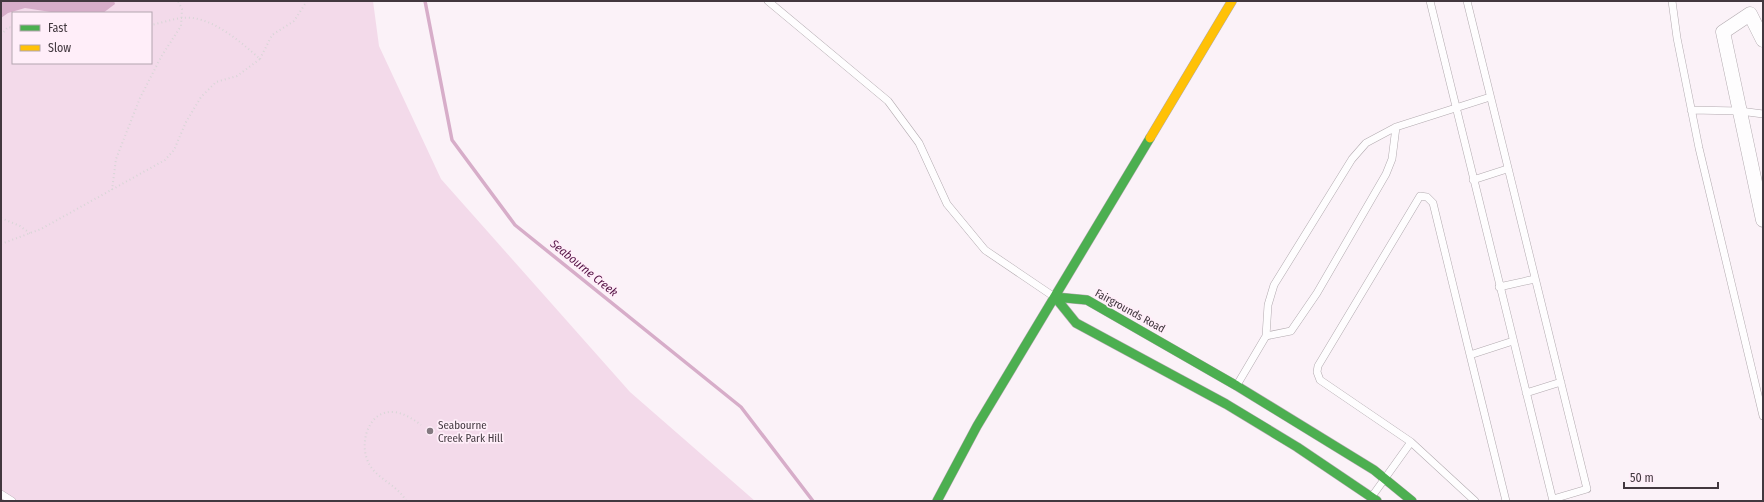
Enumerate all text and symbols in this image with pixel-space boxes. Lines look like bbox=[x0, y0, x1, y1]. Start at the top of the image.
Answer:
legend bbox=[12, 12, 152, 64]
text: Fast bbox=[48, 21, 67, 35]
text: Slow bbox=[48, 41, 71, 55]
water label: Seabourne Creek bbox=[547, 236, 620, 299]
street label: Fairgrounds Road bbox=[1093, 286, 1167, 336]
place label: Seabourne Creek Park Hill bbox=[438, 419, 503, 445]
marker: Seabourne Creek Park Hill bbox=[425, 426, 435, 436]
scale bar bbox=[1624, 464, 1718, 490]
text: 50 m bbox=[1630, 471, 1654, 485]

